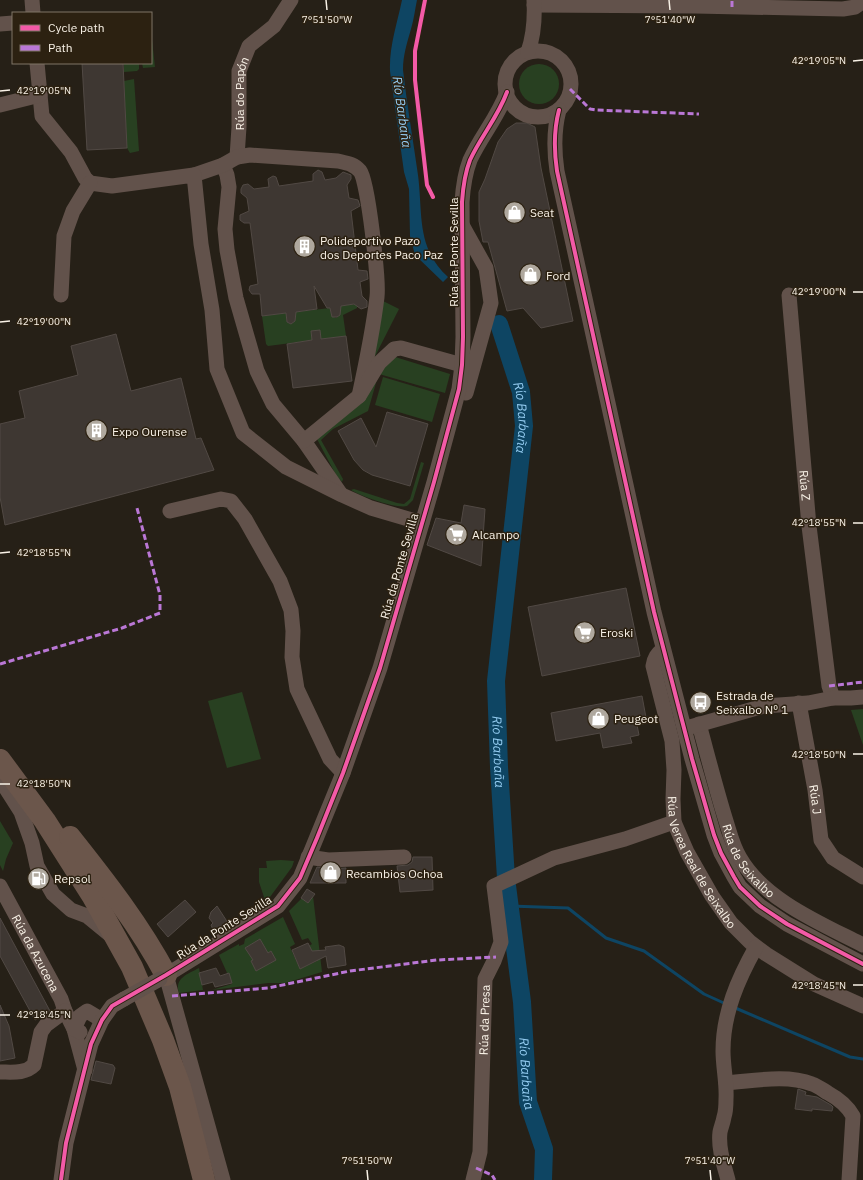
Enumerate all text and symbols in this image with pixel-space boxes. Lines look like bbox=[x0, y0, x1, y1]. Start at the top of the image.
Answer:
legend bbox=[12, 12, 152, 64]
text: 7°51'50"W bbox=[302, 13, 352, 26]
text: 7°51'40"W bbox=[645, 13, 695, 26]
text: Cycle path bbox=[48, 20, 105, 35]
text: Path bbox=[48, 40, 73, 55]
street label: Rúa do Papón bbox=[232, 54, 252, 130]
text: 42°19'05"N bbox=[792, 54, 846, 67]
water label: Río Barbaña bbox=[389, 75, 415, 149]
text: 42°19'05"N bbox=[17, 84, 71, 97]
street label: Rúa da Ponte Sevilla bbox=[446, 197, 461, 307]
shop icon: Seat bbox=[502, 199, 528, 225]
place label: Seat bbox=[530, 205, 554, 220]
place label: Polideportivo Pazo dos Deportes Paco Paz bbox=[320, 233, 443, 262]
building icon: Polideportivo Pazo dos Deportes Paco Paz bbox=[291, 234, 317, 260]
shop icon: Ford bbox=[517, 262, 543, 288]
place label: Ford bbox=[546, 268, 570, 283]
text: 42°19'00"N bbox=[792, 285, 846, 298]
text: 42°19'00"N bbox=[17, 315, 71, 328]
water label: Río Barbaña bbox=[510, 379, 533, 454]
building icon: Expo Ourense bbox=[84, 418, 110, 444]
place label: Expo Ourense bbox=[112, 424, 187, 439]
street label: Rúa Z bbox=[797, 469, 814, 501]
street label: Rúa da Ponte Sevilla bbox=[377, 511, 421, 621]
text: 42°18'55"N bbox=[792, 516, 846, 529]
supermarket icon: Alcampo bbox=[444, 521, 470, 547]
place label: Alcampo bbox=[472, 527, 520, 542]
text: 42°18'55"N bbox=[17, 546, 71, 559]
supermarket icon: Eroski bbox=[571, 619, 597, 645]
place label: Eroski bbox=[600, 625, 633, 640]
place label: Estrada de Seixalbo Nº 1 bbox=[716, 688, 788, 717]
bus stop icon: Estrada de Seixalbo Nº 1 bbox=[687, 689, 713, 715]
shop icon: Peugeot bbox=[586, 705, 612, 731]
place label: Peugeot bbox=[614, 711, 658, 726]
water label: Río Barbaña bbox=[489, 715, 509, 788]
text: 42°18'50"N bbox=[792, 748, 846, 761]
text: 42°18'50"N bbox=[17, 777, 71, 790]
street label: Rúa J bbox=[807, 783, 825, 815]
street label: Rúa Verea Real de Seixalbo bbox=[665, 796, 739, 931]
street label: Rúa de Seixalbo bbox=[720, 822, 778, 901]
shop icon: Recambios Ochoa bbox=[317, 860, 343, 886]
fuel station icon: Repsol bbox=[26, 865, 52, 891]
place label: Recambios Ochoa bbox=[346, 866, 443, 881]
place label: Repsol bbox=[54, 871, 91, 886]
street label: Rúa da Ponte Sevilla bbox=[174, 891, 275, 962]
street label: Rúa da Azucena bbox=[9, 911, 63, 995]
text: 42°18'45"N bbox=[792, 979, 846, 992]
street label: Rúa da Presa bbox=[475, 984, 492, 1055]
text: 42°18'45"N bbox=[17, 1008, 71, 1021]
water label: Río Barbaña bbox=[516, 1037, 538, 1112]
text: 7°51'50"W bbox=[342, 1154, 392, 1167]
text: 7°51'40"W bbox=[685, 1154, 735, 1167]

